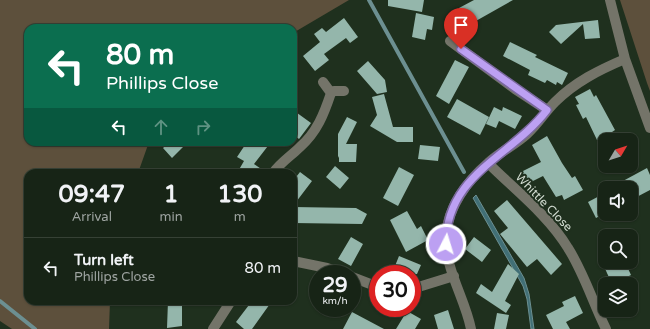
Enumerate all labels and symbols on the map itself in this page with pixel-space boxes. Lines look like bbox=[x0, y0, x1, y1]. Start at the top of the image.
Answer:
pin bbox=[444, 8, 478, 49]
north arrow bbox=[598, 133, 638, 173]
street label: Whittle Close bbox=[513, 170, 575, 234]
position arrow bbox=[425, 223, 467, 265]
speed limit sign: 30 bbox=[369, 265, 421, 317]

